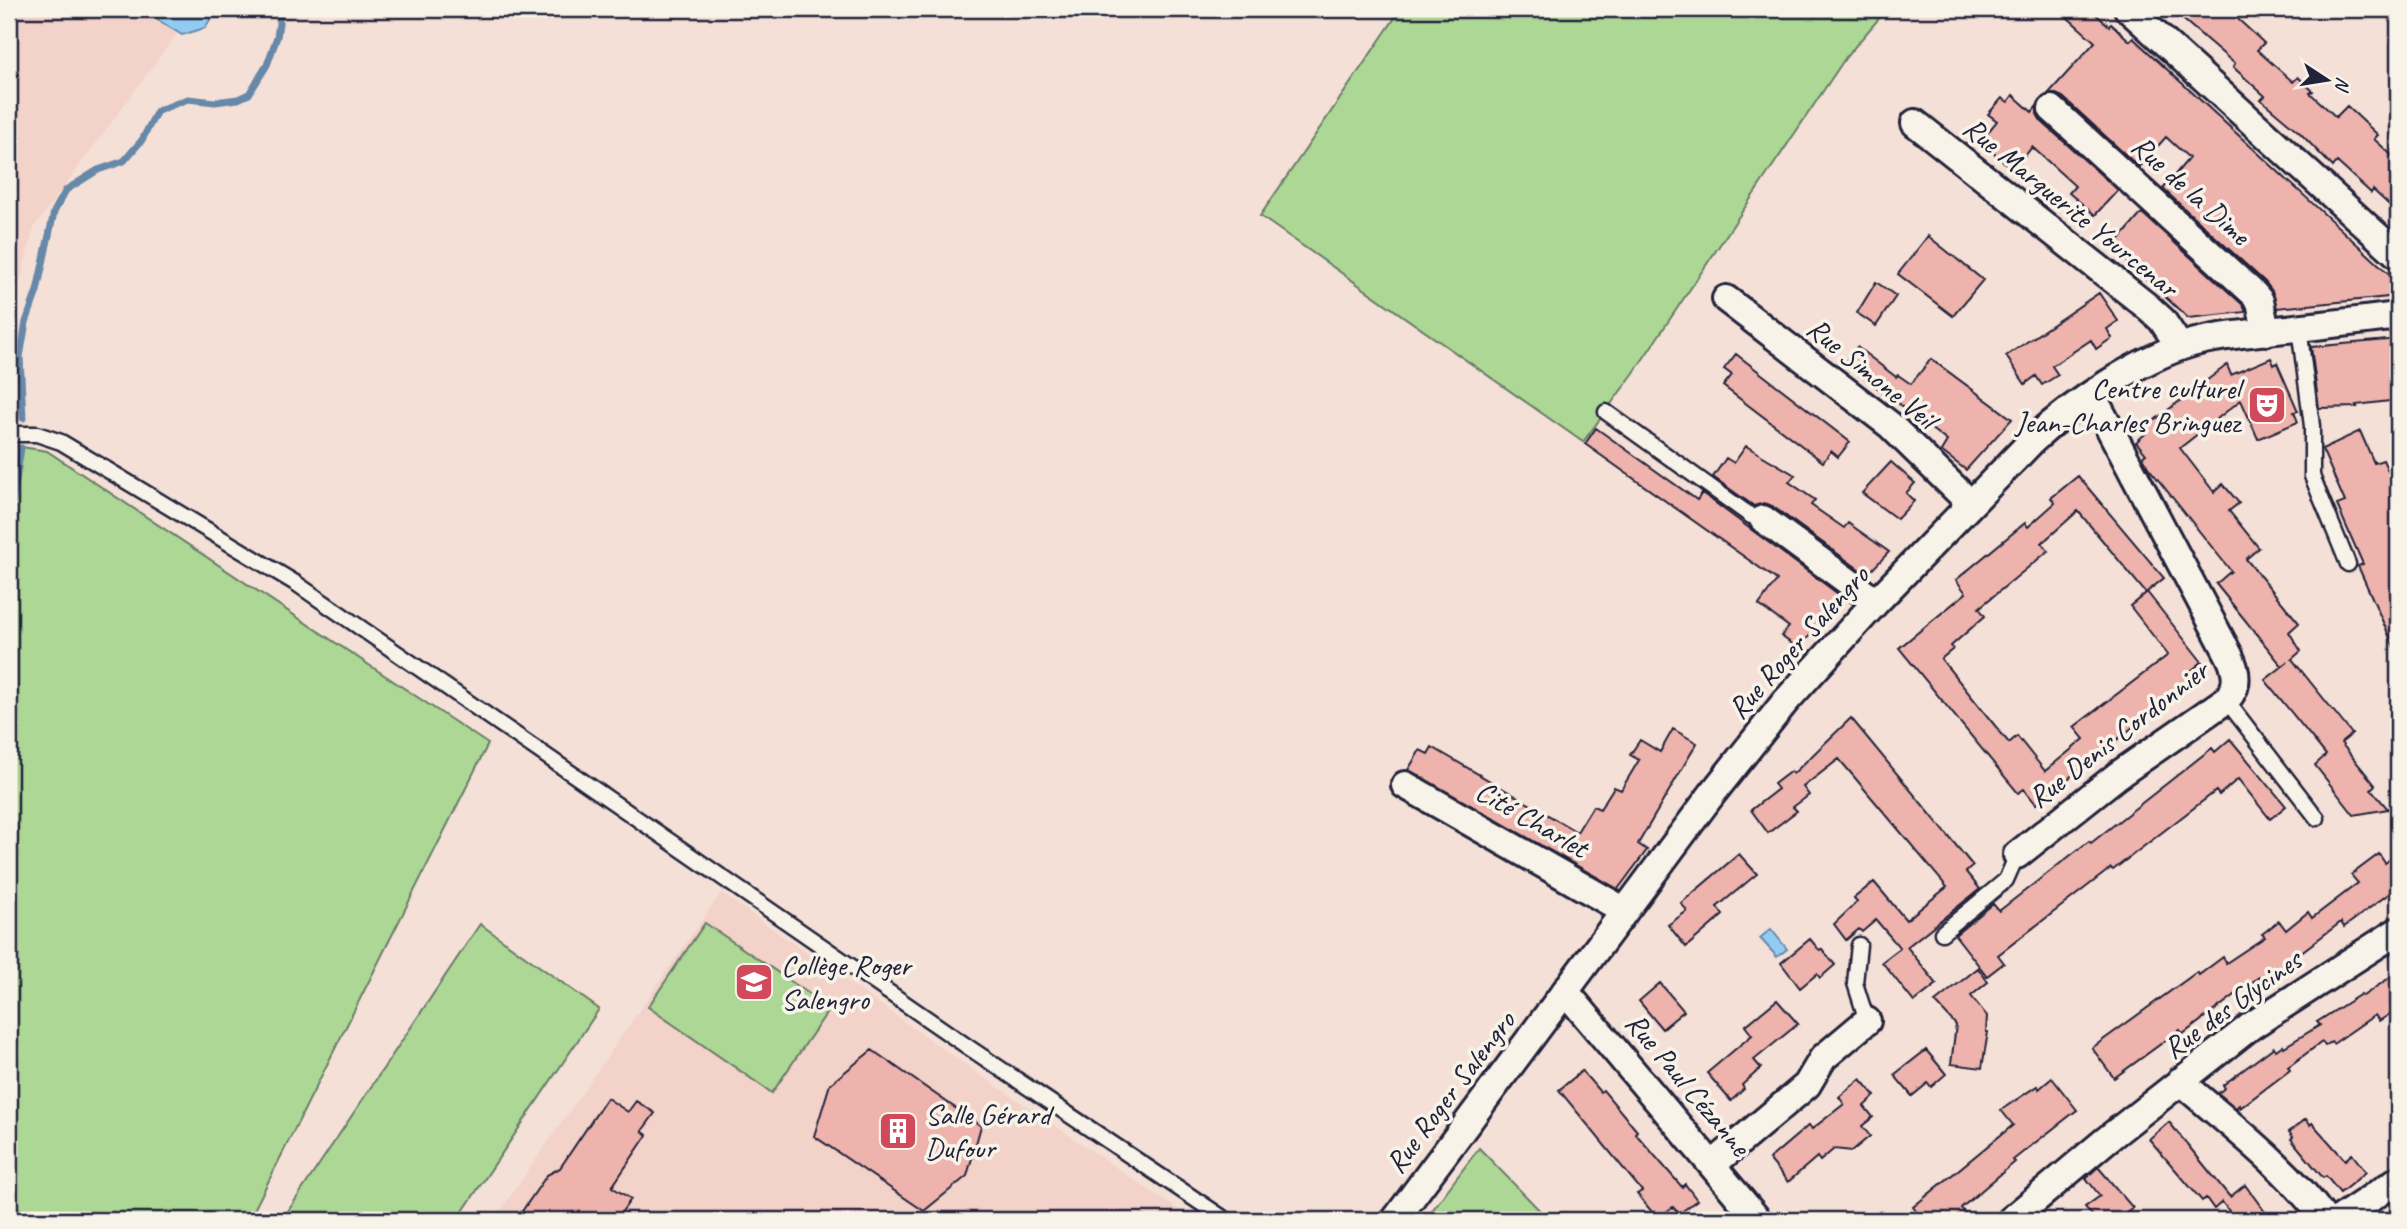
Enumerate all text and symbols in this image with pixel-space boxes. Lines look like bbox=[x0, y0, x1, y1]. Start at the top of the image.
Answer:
north arrow bbox=[2292, 46, 2362, 116]
text: N bbox=[2329, 75, 2356, 95]
street label: Rue Marguerite Yourcenar bbox=[1956, 109, 2188, 307]
street label: Rue de la Dime bbox=[2124, 127, 2260, 255]
street label: Rue Simone Veil bbox=[1799, 309, 1948, 440]
place label: Centre culturel Jean-Charles Bringuez bbox=[2013, 369, 2245, 441]
theatre icon: Centre culturel Jean-Charles Bringuez bbox=[2246, 384, 2288, 426]
street label: Rue Roger Salengro bbox=[1719, 556, 1878, 727]
street label: Rue Denis Cordonnier bbox=[2020, 650, 2218, 816]
street label: Cité Charlet bbox=[1469, 772, 1598, 868]
street label: Rue des Glycines bbox=[2155, 939, 2311, 1067]
place label: Collège Roger Salengro bbox=[781, 946, 913, 1018]
school or university icon: Collège Roger Salengro bbox=[733, 961, 775, 1003]
street label: Rue Roger Salengro bbox=[1377, 1002, 1524, 1181]
street label: Rue Paul Cézanne bbox=[1617, 1005, 1760, 1165]
place label: Salle Gérard Dufour bbox=[925, 1095, 1055, 1167]
building icon: Salle Gérard Dufour bbox=[877, 1110, 919, 1152]

